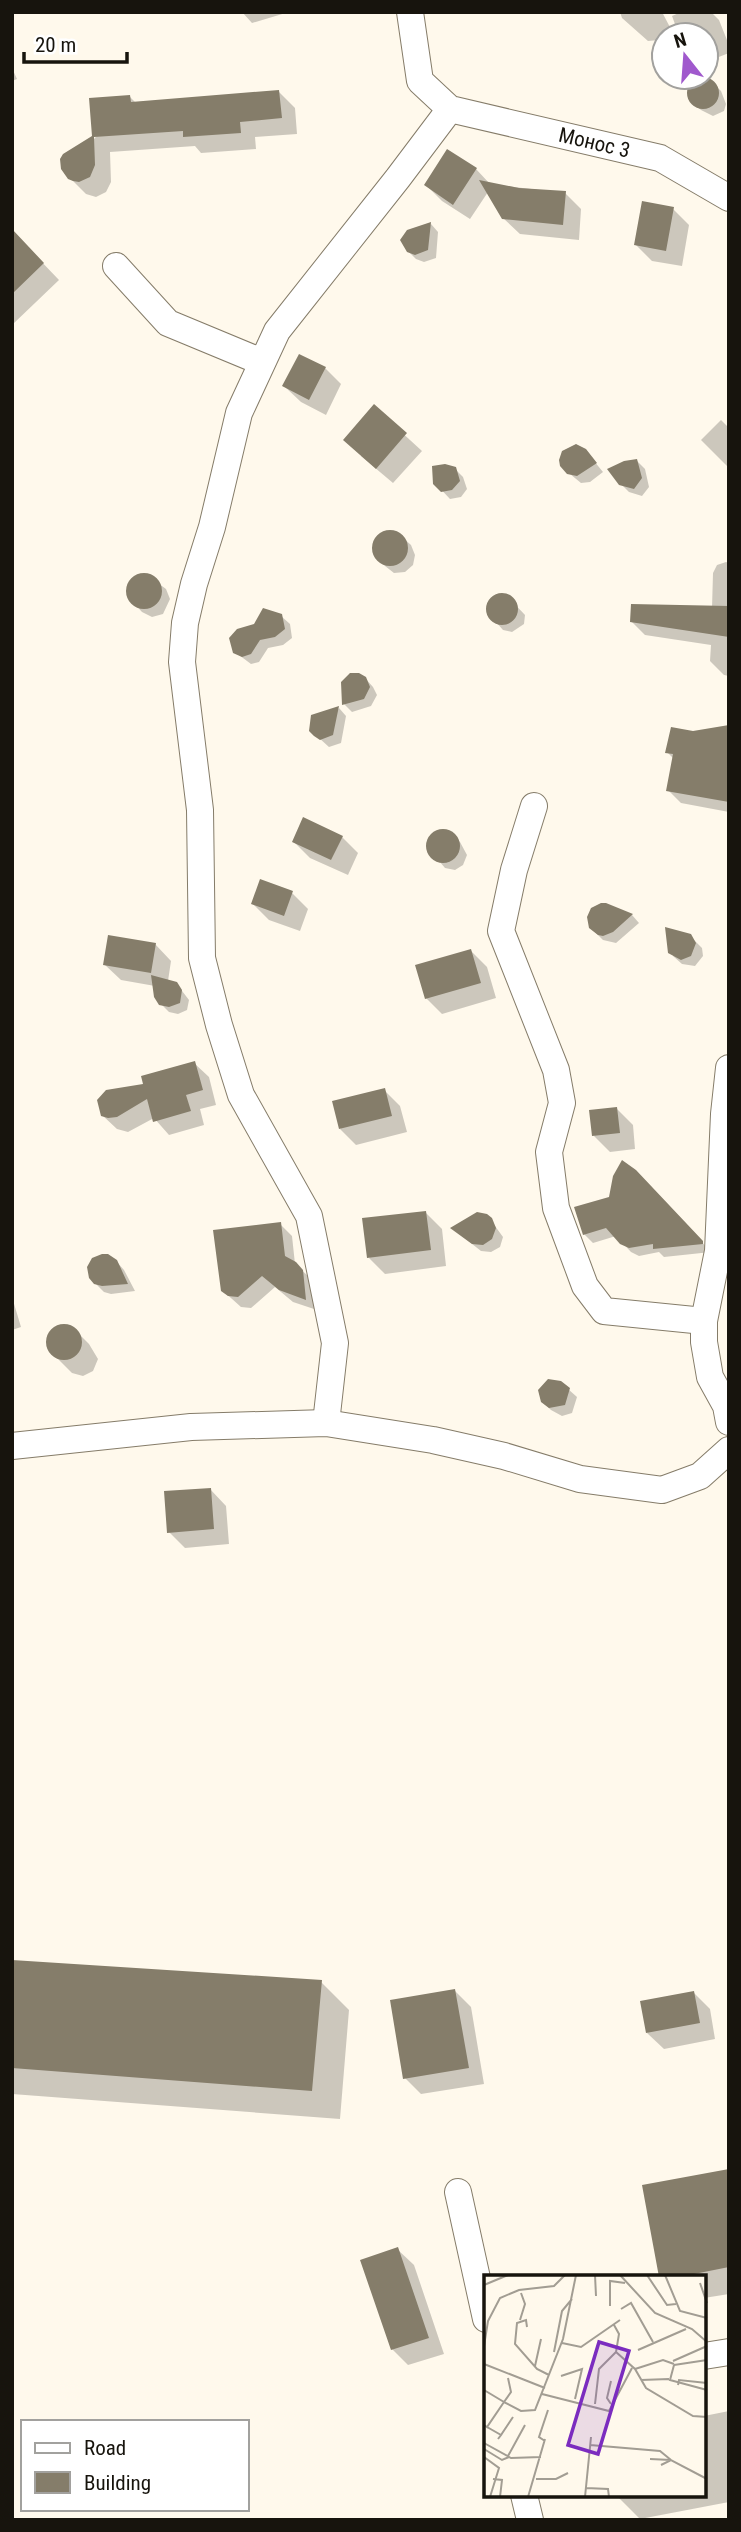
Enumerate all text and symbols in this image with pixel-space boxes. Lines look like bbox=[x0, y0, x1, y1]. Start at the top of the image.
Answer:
scale bar bbox=[24, 21, 128, 65]
north arrow bbox=[650, 21, 720, 91]
text: N bbox=[671, 28, 689, 53]
text: 20 m bbox=[35, 33, 76, 57]
street label: Монос 3 bbox=[556, 123, 632, 163]
inset map bbox=[484, 2275, 706, 2497]
legend bbox=[21, 2420, 248, 2511]
text: Road bbox=[84, 2436, 126, 2460]
text: Building bbox=[84, 2471, 151, 2495]

